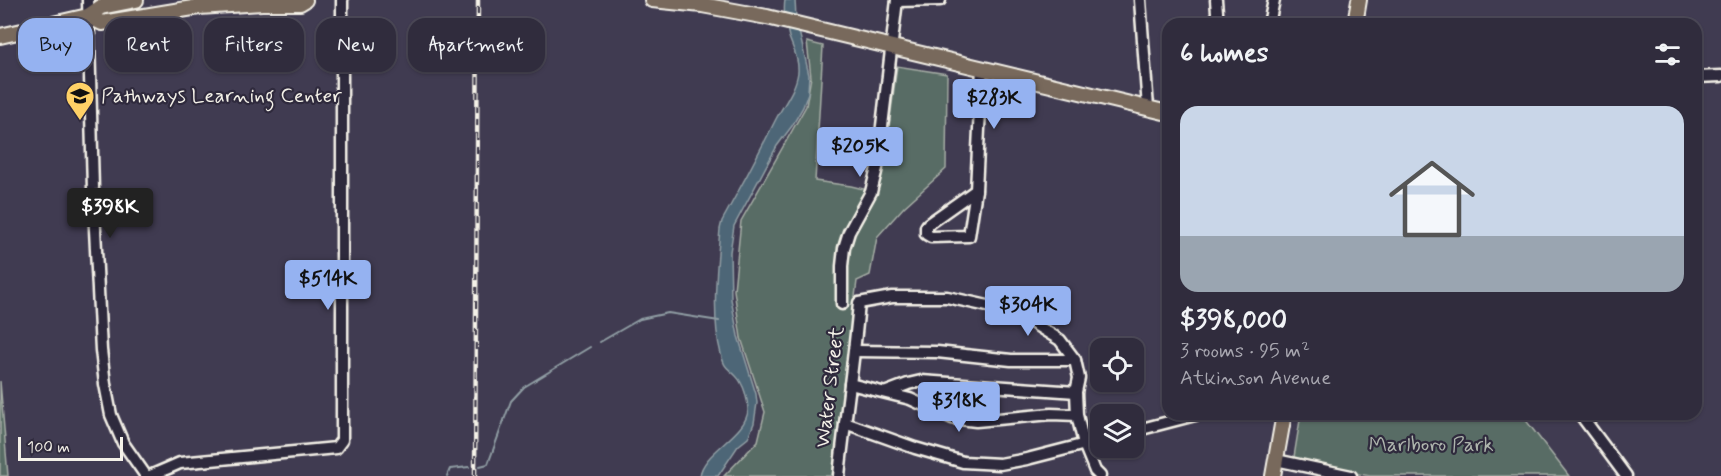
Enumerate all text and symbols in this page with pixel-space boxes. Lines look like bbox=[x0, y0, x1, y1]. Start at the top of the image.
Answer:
chip: Buy bbox=[18, 18, 93, 72]
chip: Rent bbox=[105, 18, 192, 72]
chip: Filters bbox=[204, 18, 304, 72]
chip: New bbox=[316, 18, 396, 72]
chip: Apartment bbox=[408, 18, 545, 72]
text: 6 homes bbox=[1180, 37, 1268, 71]
icon: filters bbox=[1651, 38, 1684, 71]
pin: $283K bbox=[952, 79, 1036, 130]
school or university icon: Pathways Learning Center bbox=[64, 80, 96, 122]
place label: Pathways Learning Center bbox=[101, 82, 342, 112]
text: $283K bbox=[967, 85, 1021, 112]
pin: $205K bbox=[818, 127, 902, 178]
text: $205K bbox=[831, 133, 889, 160]
icon: home bbox=[1378, 145, 1486, 253]
pin: $398K bbox=[68, 188, 152, 239]
text: $398K bbox=[81, 194, 139, 221]
pin: $514K bbox=[286, 260, 370, 311]
text: $514K bbox=[299, 266, 357, 293]
pin: $304K bbox=[986, 286, 1070, 337]
text: $304K bbox=[999, 292, 1057, 319]
text: $398,000 bbox=[1180, 304, 1287, 338]
street label: Water Street bbox=[809, 324, 851, 449]
map controls bbox=[1090, 338, 1144, 458]
button: locate bbox=[1090, 338, 1144, 392]
text: 3 rooms · 95 m² bbox=[1180, 338, 1310, 365]
text: Atkinson Avenue bbox=[1180, 365, 1331, 392]
pin: $318K bbox=[917, 382, 1001, 433]
text: $318K bbox=[932, 388, 986, 415]
button: layers bbox=[1090, 404, 1144, 458]
park label: Marlboro Park bbox=[1368, 431, 1494, 459]
scale bar bbox=[18, 434, 123, 462]
text: 100 m bbox=[27, 437, 70, 458]

